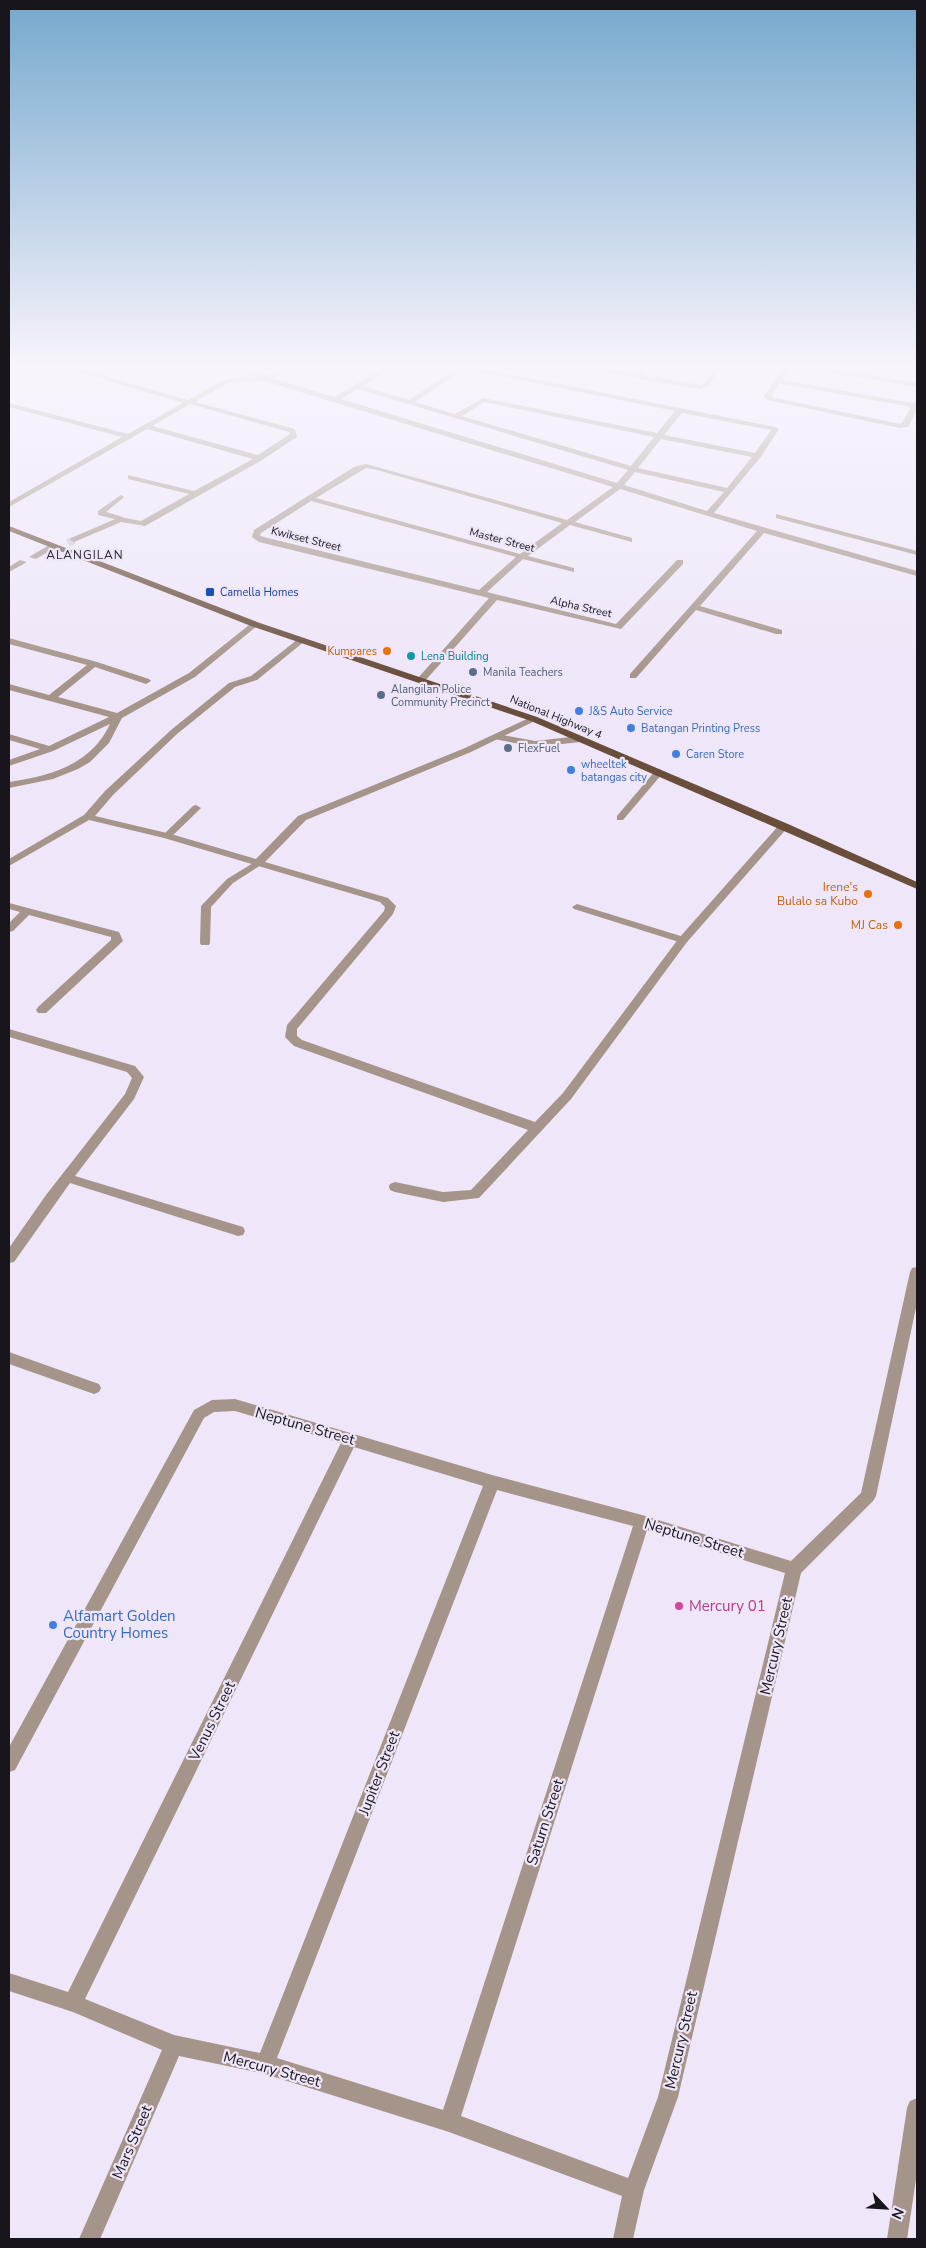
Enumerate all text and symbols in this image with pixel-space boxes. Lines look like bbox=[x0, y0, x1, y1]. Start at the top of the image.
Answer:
street label: Kwikset Street bbox=[269, 523, 343, 555]
street label: Master Street bbox=[468, 524, 536, 556]
district label: ALANGILAN bbox=[46, 547, 124, 563]
place label: Camella Homes bbox=[220, 585, 299, 600]
marker: Camella Homes bbox=[204, 586, 216, 598]
street label: Alpha Street bbox=[549, 593, 613, 621]
place label: Kumpares bbox=[327, 644, 377, 659]
marker: Kumpares bbox=[381, 645, 393, 657]
place label: Lena Building bbox=[421, 649, 489, 664]
marker: Lena Building bbox=[405, 650, 417, 662]
place label: Manila Teachers bbox=[483, 665, 563, 680]
marker: Manila Teachers bbox=[467, 666, 479, 678]
place label: Alangilan Police Community Precinct bbox=[391, 682, 490, 710]
marker: Alangilan Police Community Precinct bbox=[375, 689, 387, 701]
street label: National Highway 4 bbox=[508, 692, 605, 742]
place label: J&S Auto Service bbox=[588, 704, 673, 719]
marker: J&S Auto Service bbox=[573, 705, 585, 717]
place label: Batangan Printing Press bbox=[641, 721, 760, 736]
marker: Batangan Printing Press bbox=[625, 722, 637, 734]
place label: FlexFuel bbox=[518, 741, 561, 756]
marker: FlexFuel bbox=[502, 742, 514, 754]
place label: Caren Store bbox=[686, 747, 744, 762]
marker: Caren Store bbox=[670, 748, 682, 760]
place label: wheeltek batangas city bbox=[581, 757, 647, 785]
marker: wheeltek batangas city bbox=[565, 764, 577, 776]
place label: Irene's Bulalo sa Kubo bbox=[777, 879, 858, 909]
marker: Irene's Bulalo sa Kubo bbox=[862, 888, 874, 900]
place label: MJ Cas bbox=[851, 917, 888, 933]
marker: MJ Cas bbox=[892, 919, 904, 931]
street label: Neptune Street bbox=[253, 1402, 358, 1450]
street label: Neptune Street bbox=[642, 1513, 747, 1563]
street label: Mercury Street bbox=[755, 1594, 797, 1697]
place label: Mercury 01 bbox=[689, 1596, 766, 1616]
marker: Mercury 01 bbox=[673, 1600, 685, 1612]
place label: Alfamart Golden Country Homes bbox=[63, 1606, 176, 1643]
marker: Alfamart Golden Country Homes bbox=[47, 1619, 59, 1631]
street label: Venus Street bbox=[184, 1677, 240, 1765]
street label: Jupiter Street bbox=[353, 1727, 405, 1819]
street label: Saturn Street bbox=[522, 1776, 569, 1868]
street label: Mercury Street bbox=[660, 1988, 702, 2091]
street label: Mercury Street bbox=[221, 2046, 323, 2092]
street label: Mars Street bbox=[108, 2101, 157, 2182]
north arrow bbox=[861, 2183, 911, 2233]
text: N bbox=[887, 2205, 908, 2222]

